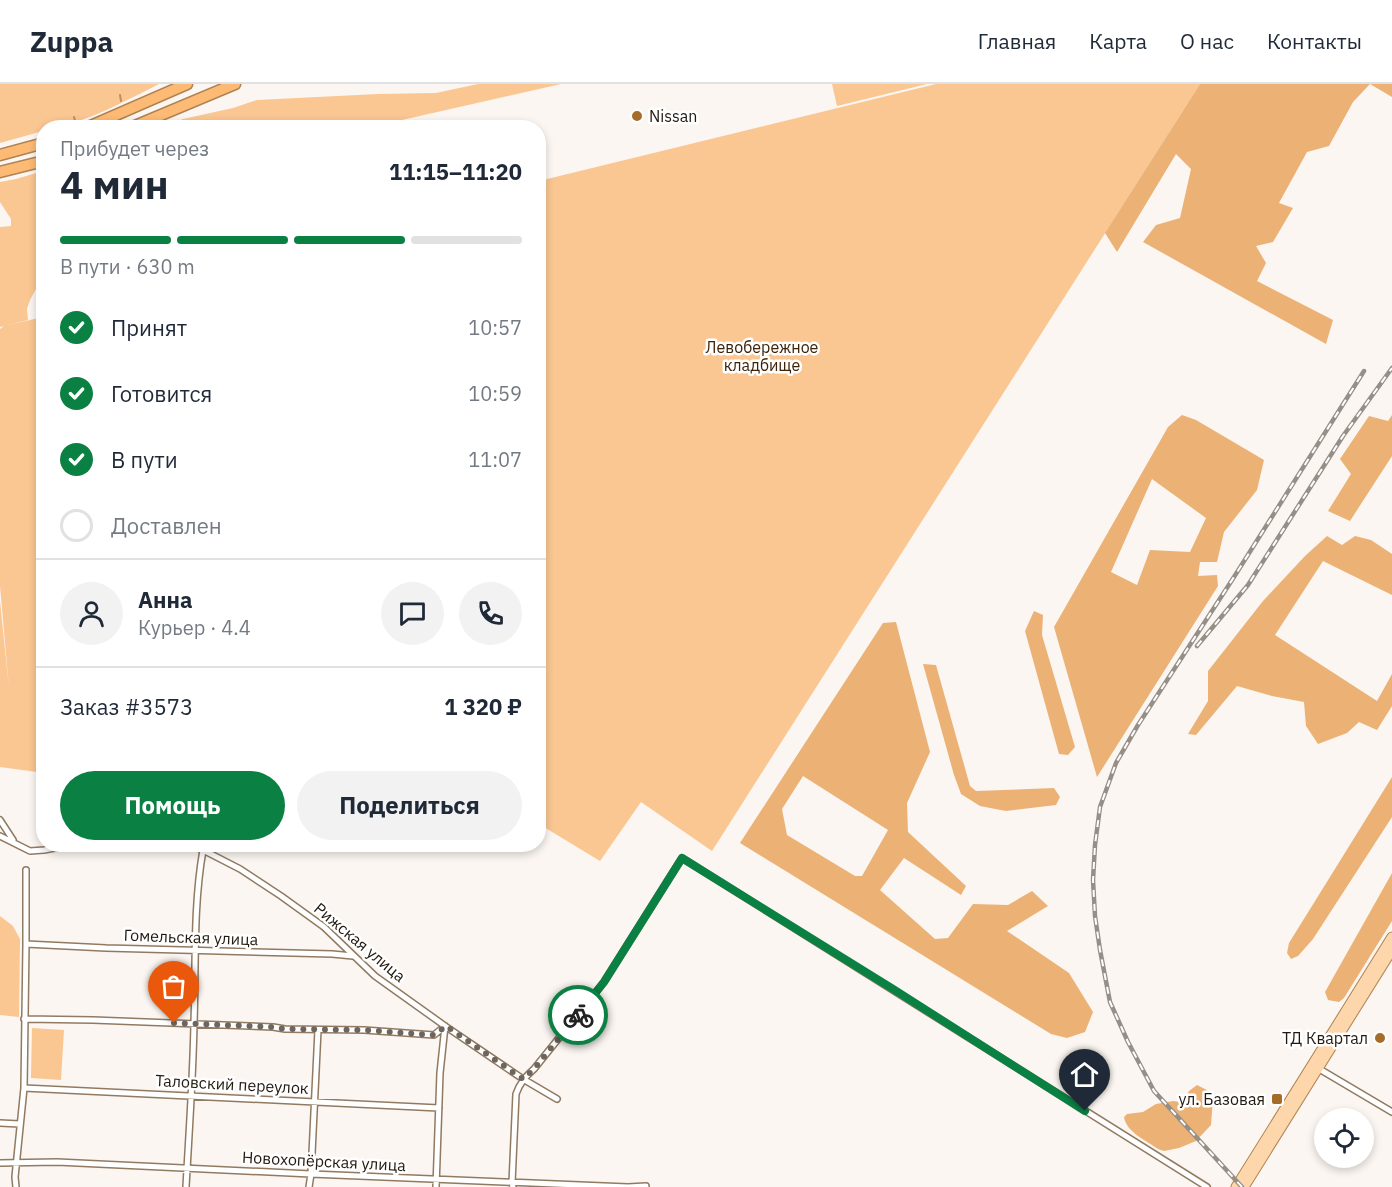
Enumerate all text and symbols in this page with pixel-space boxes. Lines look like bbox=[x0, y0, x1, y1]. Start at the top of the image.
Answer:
text: Zuppa bbox=[30, 23, 114, 60]
text: Главная bbox=[978, 27, 1056, 55]
text: Карта bbox=[1089, 27, 1147, 55]
text: О нас bbox=[1180, 27, 1234, 55]
text: Контакты bbox=[1267, 27, 1362, 55]
place label: Nissan bbox=[649, 106, 697, 126]
marker: Nissan bbox=[630, 109, 644, 123]
text: Прибудет через bbox=[60, 135, 209, 162]
text: 11:15–11:20 bbox=[389, 157, 522, 186]
text: 4 мин bbox=[60, 159, 169, 210]
text: В пути · 630 m bbox=[60, 253, 195, 280]
icon: check bbox=[60, 311, 93, 344]
text: Принят bbox=[111, 313, 187, 342]
text: 10:57 bbox=[468, 314, 522, 341]
park label: Левобережное кладбище bbox=[706, 337, 819, 375]
icon: check bbox=[60, 377, 93, 410]
text: Готовится bbox=[111, 379, 212, 408]
text: 10:59 bbox=[468, 380, 522, 407]
icon: check bbox=[60, 443, 93, 476]
text: В пути bbox=[111, 445, 178, 474]
text: 11:07 bbox=[468, 446, 522, 473]
text: Доставлен bbox=[111, 511, 222, 540]
button: person bbox=[60, 582, 123, 645]
button: chat bbox=[381, 582, 444, 645]
button: phone bbox=[459, 582, 522, 645]
text: Анна bbox=[138, 585, 193, 614]
text: Курьер · 4.4 bbox=[138, 614, 251, 641]
text: Заказ #3573 bbox=[60, 692, 193, 721]
text: 1 320 ₽ bbox=[444, 692, 522, 721]
button: Помощь bbox=[60, 771, 285, 840]
button: Поделиться bbox=[297, 771, 522, 840]
street label: Рижская улица bbox=[310, 898, 410, 986]
street label: Гомельская улица bbox=[123, 925, 259, 949]
pin bbox=[148, 961, 199, 1023]
icon: bag bbox=[157, 970, 190, 1003]
courier bbox=[548, 985, 608, 1045]
icon: bike bbox=[562, 999, 595, 1032]
place label: ТД Квартал bbox=[1282, 1028, 1368, 1048]
marker: ТД Квартал bbox=[1373, 1031, 1387, 1045]
pin bbox=[1059, 1049, 1110, 1111]
icon: home bbox=[1068, 1058, 1101, 1091]
street label: Таловский переулок bbox=[155, 1070, 309, 1098]
place label: ул. Базовая bbox=[1178, 1089, 1265, 1109]
marker: ул. Базовая bbox=[1270, 1092, 1284, 1106]
map controls bbox=[1314, 1108, 1374, 1168]
button: locate bbox=[1314, 1108, 1374, 1168]
street label: Новохопёрская улица bbox=[242, 1147, 407, 1175]

